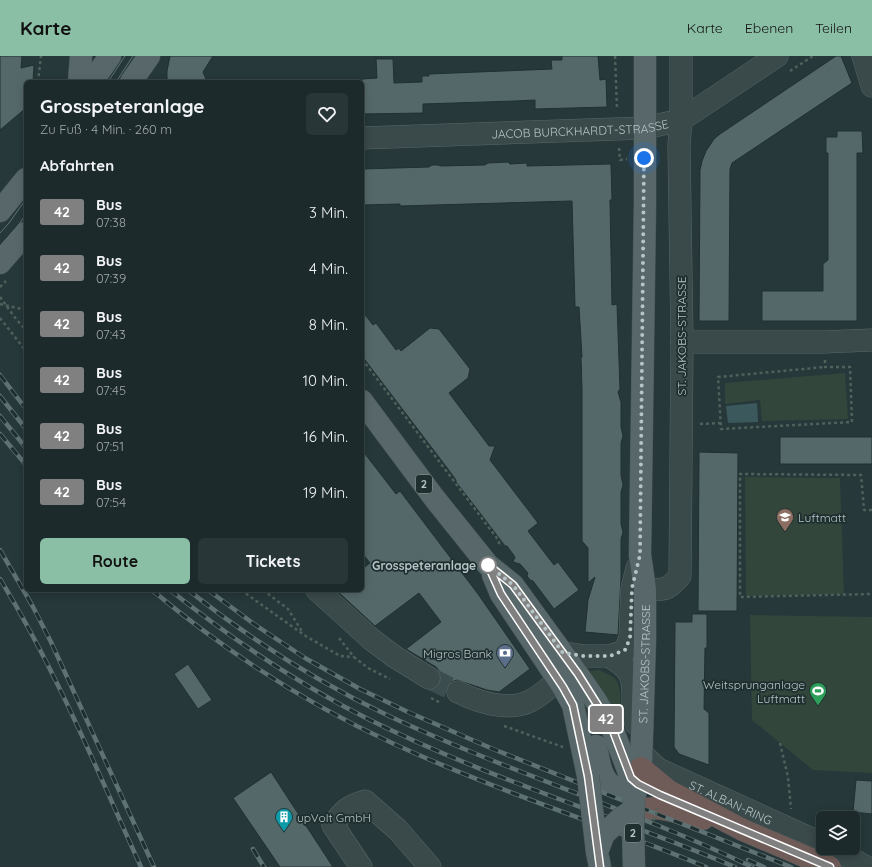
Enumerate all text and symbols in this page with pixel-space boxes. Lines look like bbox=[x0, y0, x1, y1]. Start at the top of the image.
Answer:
text: Karte bbox=[20, 16, 72, 40]
text: Karte bbox=[687, 19, 723, 37]
text: Ebenen bbox=[745, 19, 793, 37]
text: Teilen bbox=[815, 19, 852, 37]
button: heart bbox=[306, 93, 348, 135]
text: Grosspeteranlage bbox=[40, 94, 205, 118]
street label: JACOB BURCKHARDT-STRASSE bbox=[491, 116, 670, 141]
text: Zu Fuß · 4 Min. · 260 m bbox=[40, 121, 172, 137]
your location bbox=[634, 148, 654, 168]
text: Abfahrten bbox=[40, 156, 114, 175]
text: Bus bbox=[96, 195, 122, 214]
text: 42 bbox=[54, 203, 70, 221]
text: 3 Min. bbox=[309, 203, 348, 222]
text: 07:38 bbox=[96, 214, 126, 230]
text: Bus bbox=[96, 251, 122, 270]
text: 42 bbox=[54, 259, 70, 277]
text: 4 Min. bbox=[309, 259, 348, 278]
text: 07:39 bbox=[96, 270, 126, 286]
street label: ST. JAKOBS-STRASSE bbox=[674, 276, 689, 395]
text: Bus bbox=[96, 307, 122, 326]
text: 42 bbox=[54, 315, 70, 333]
text: 8 Min. bbox=[309, 315, 348, 334]
text: 07:43 bbox=[96, 326, 126, 342]
text: Bus bbox=[96, 363, 122, 382]
text: 42 bbox=[54, 371, 70, 389]
text: 10 Min. bbox=[302, 371, 348, 390]
text: 07:45 bbox=[96, 382, 126, 398]
text: Bus bbox=[96, 419, 122, 438]
text: 42 bbox=[54, 427, 70, 445]
text: 16 Min. bbox=[303, 427, 348, 446]
text: 07:51 bbox=[96, 438, 124, 454]
text: Bus bbox=[96, 475, 122, 494]
road number: 2 bbox=[416, 475, 432, 493]
text: 42 bbox=[54, 483, 70, 501]
text: 19 Min. bbox=[303, 483, 348, 502]
text: 07:54 bbox=[96, 494, 126, 510]
school or university icon: Luftmatt bbox=[775, 507, 795, 532]
place label: Luftmatt bbox=[798, 510, 846, 525]
button: Route bbox=[40, 538, 190, 584]
button: Tickets bbox=[198, 538, 348, 584]
marker: Grosspeteranlage bbox=[479, 556, 497, 574]
place label: Grosspeteranlage bbox=[372, 558, 476, 573]
street label: ST. JAKOBS-STRASSE bbox=[635, 604, 653, 724]
bank icon: Migros Bank bbox=[495, 643, 515, 668]
place label: Migros Bank bbox=[423, 646, 492, 661]
place label: Weitsprunganlage Luftmatt bbox=[703, 677, 805, 706]
sports icon: Weitsprunganlage Luftmatt bbox=[808, 681, 828, 706]
line badge: 42 bbox=[588, 706, 624, 732]
text: 42 bbox=[598, 710, 614, 728]
street label: ST. ALBAN-RING bbox=[687, 777, 775, 828]
building icon: upVolt GmbH bbox=[274, 807, 294, 832]
place label: upVolt GmbH bbox=[297, 810, 371, 825]
map controls bbox=[816, 811, 860, 855]
button: layers bbox=[816, 811, 860, 855]
road number: 2 bbox=[625, 824, 641, 842]

